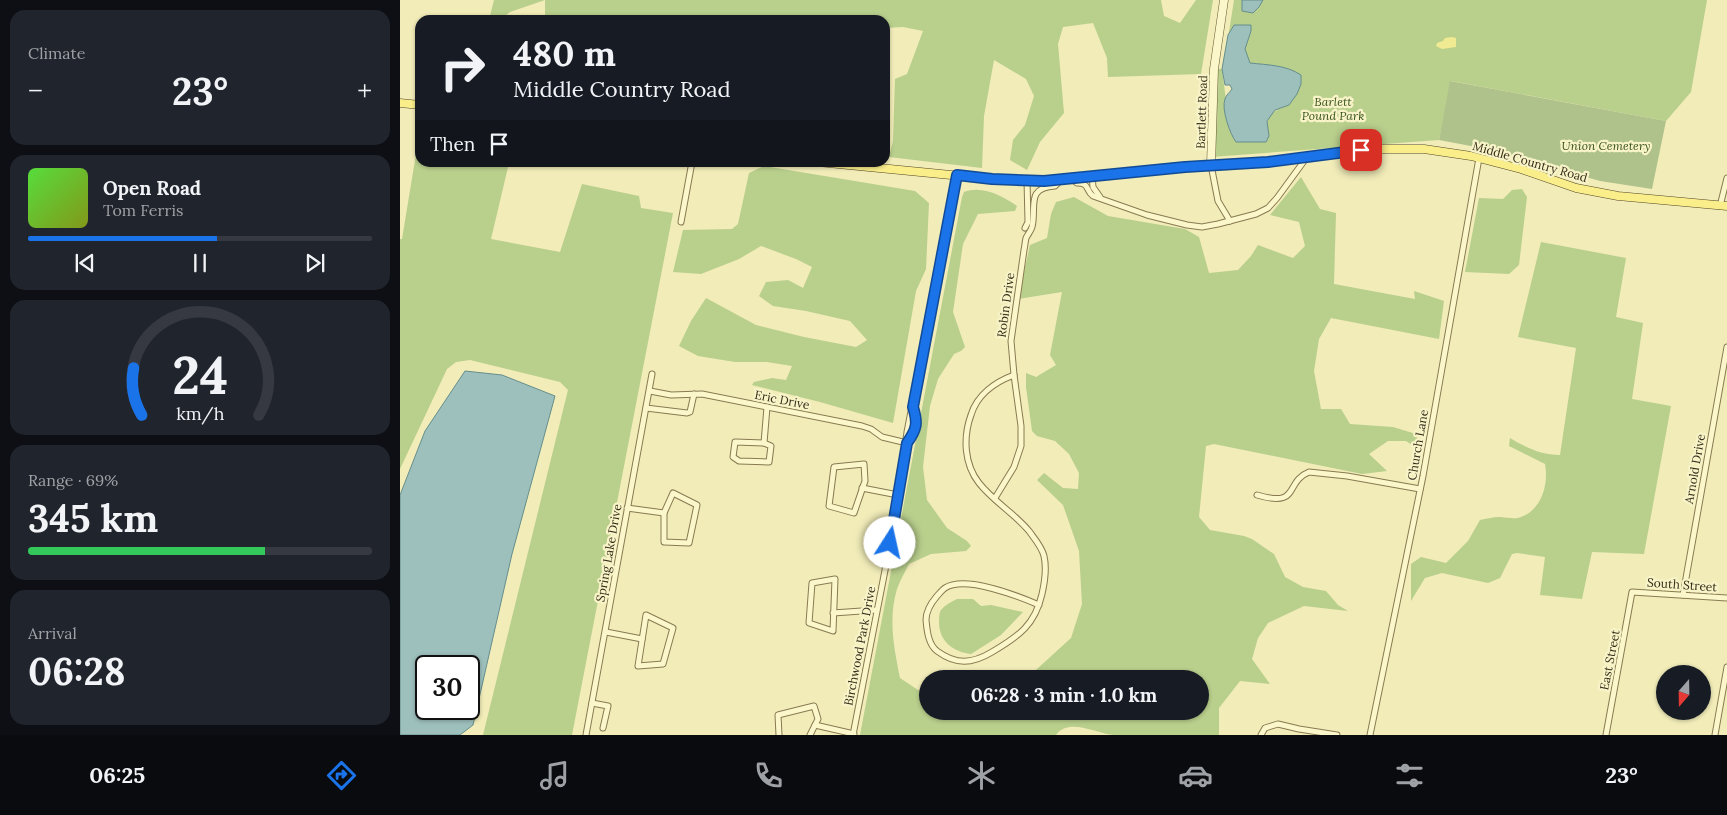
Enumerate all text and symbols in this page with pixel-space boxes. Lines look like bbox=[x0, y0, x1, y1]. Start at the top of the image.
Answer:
text: 480 m bbox=[513, 31, 616, 76]
icon: right bbox=[430, 35, 495, 100]
text: Climate bbox=[28, 43, 85, 63]
text: 23° bbox=[172, 67, 228, 115]
text: − bbox=[28, 73, 43, 109]
text: + bbox=[357, 73, 372, 109]
text: Middle Country Road bbox=[513, 75, 731, 103]
street label: Bartlett Road bbox=[1193, 75, 1210, 149]
park label: Barlett Pound Park bbox=[1302, 94, 1364, 123]
pin bbox=[1340, 129, 1382, 171]
icon: arrive bbox=[485, 130, 513, 158]
text: Then bbox=[430, 132, 475, 156]
icon: arrive bbox=[1347, 136, 1375, 164]
street label: Middle Country Road bbox=[1471, 138, 1589, 185]
park label: Union Cemetery bbox=[1561, 138, 1651, 153]
text: Open Road bbox=[103, 176, 201, 200]
text: Tom Ferris bbox=[103, 200, 183, 220]
icon: previous bbox=[71, 249, 99, 277]
icon: pause bbox=[186, 249, 214, 277]
icon: next bbox=[301, 249, 329, 277]
street label: Robin Drive bbox=[994, 271, 1018, 338]
text: 24 bbox=[172, 342, 228, 408]
street label: Eric Drive bbox=[753, 387, 811, 412]
text: km/h bbox=[176, 402, 224, 425]
street label: Church Lane bbox=[1404, 408, 1431, 482]
street label: Arnold Drive bbox=[1681, 432, 1708, 506]
text: Range · 69% bbox=[28, 470, 118, 490]
text: 345 km bbox=[28, 494, 158, 542]
street label: Spring Lake Drive bbox=[593, 502, 625, 603]
position arrow bbox=[863, 516, 915, 568]
street label: South Street bbox=[1647, 575, 1718, 594]
street label: Birchwood Park Drive bbox=[841, 584, 879, 707]
text: Arrival bbox=[28, 623, 77, 643]
street label: East Street bbox=[1596, 628, 1623, 691]
text: 06:28 bbox=[28, 647, 126, 695]
speed limit sign: 30 bbox=[415, 655, 480, 720]
north arrow bbox=[1656, 665, 1711, 720]
map controls bbox=[1656, 665, 1711, 720]
text: 06:28 · 3 min · 1.0 km bbox=[971, 683, 1157, 707]
icon: directions bbox=[324, 758, 359, 793]
icon: music bbox=[537, 758, 572, 793]
icon: phone bbox=[751, 758, 786, 793]
icon: climate bbox=[964, 758, 999, 793]
icon: car bbox=[1178, 758, 1213, 793]
icon: filters bbox=[1392, 758, 1427, 793]
text: 06:25 bbox=[89, 761, 145, 789]
text: 23° bbox=[1605, 761, 1638, 789]

